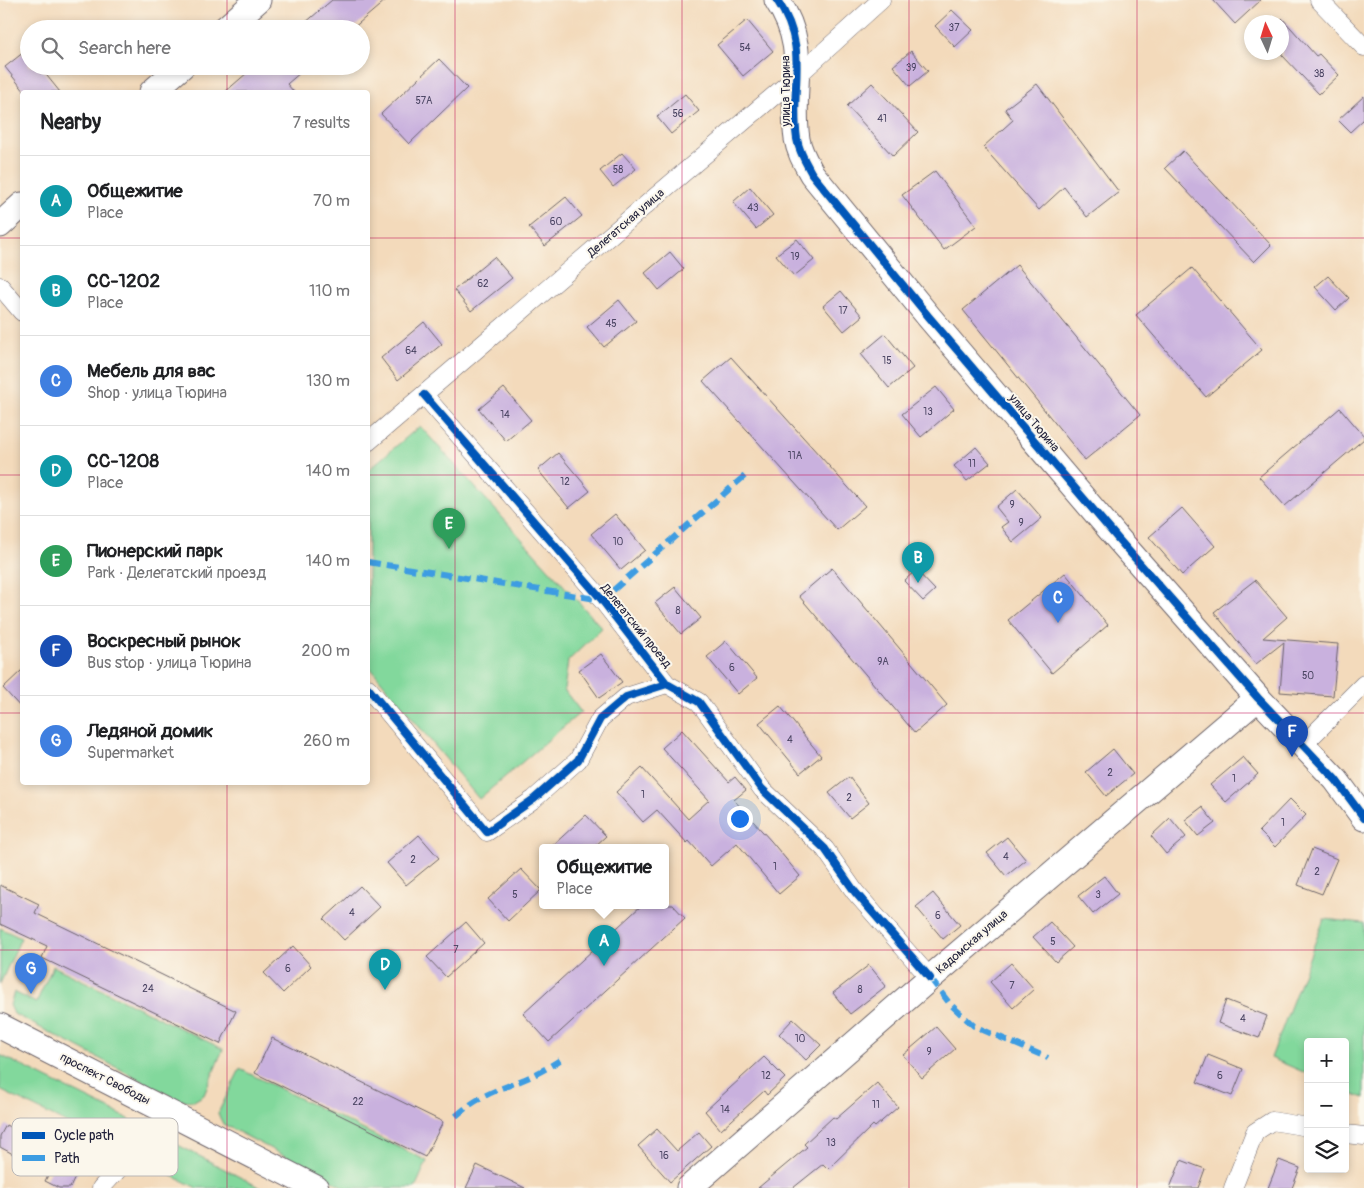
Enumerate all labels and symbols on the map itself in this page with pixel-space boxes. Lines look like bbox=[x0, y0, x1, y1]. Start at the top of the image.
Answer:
north arrow bbox=[1244, 15, 1289, 60]
house number: 37 bbox=[949, 22, 960, 34]
house number: 54 bbox=[739, 42, 751, 54]
street label: улица Тюрина bbox=[779, 55, 794, 128]
house number: 39 bbox=[906, 62, 916, 74]
house number: 38 bbox=[1314, 68, 1324, 80]
house number: 57А bbox=[415, 95, 433, 107]
house number: 56 bbox=[672, 108, 684, 120]
house number: 41 bbox=[877, 113, 887, 125]
house number: 58 bbox=[613, 164, 623, 176]
street label: Делегатская улица bbox=[584, 185, 668, 261]
house number: 43 bbox=[747, 202, 759, 214]
house number: 60 bbox=[550, 216, 562, 228]
house number: 19 bbox=[790, 251, 800, 263]
house number: 62 bbox=[477, 278, 489, 290]
house number: 17 bbox=[838, 305, 848, 317]
house number: 45 bbox=[605, 318, 617, 330]
house number: 64 bbox=[405, 345, 417, 357]
house number: 15 bbox=[882, 355, 892, 367]
street label: улица Тюрина bbox=[1005, 390, 1063, 455]
house number: 13 bbox=[923, 406, 933, 418]
house number: 14 bbox=[500, 409, 510, 421]
house number: 11А bbox=[788, 450, 803, 462]
house number: 11 bbox=[968, 458, 976, 470]
house number: 12 bbox=[560, 476, 570, 488]
house number: 9 bbox=[1009, 499, 1015, 511]
pin: E bbox=[433, 508, 465, 549]
house number: 9 bbox=[1018, 517, 1024, 529]
house number: 10 bbox=[613, 536, 624, 548]
pin: B bbox=[902, 542, 934, 583]
street label: Делегатский проезд bbox=[597, 580, 675, 672]
pin: C bbox=[1042, 582, 1074, 623]
house number: 8 bbox=[675, 605, 681, 617]
house number: 9А bbox=[877, 656, 889, 668]
house number: 6 bbox=[729, 662, 735, 674]
house number: 50 bbox=[1302, 670, 1314, 682]
pin: F bbox=[1276, 716, 1308, 757]
house number: 4 bbox=[787, 734, 793, 746]
house number: 2 bbox=[1107, 767, 1113, 779]
house number: 1 bbox=[1232, 773, 1236, 785]
house number: 1 bbox=[641, 789, 645, 801]
house number: 2 bbox=[846, 792, 852, 804]
your location bbox=[727, 806, 753, 832]
house number: 1 bbox=[1281, 817, 1285, 829]
house number: 4 bbox=[1003, 851, 1009, 863]
house number: 2 bbox=[410, 854, 416, 866]
house number: 1 bbox=[773, 861, 777, 873]
house number: 2 bbox=[1314, 866, 1320, 878]
house number: 5 bbox=[512, 889, 518, 901]
house number: 3 bbox=[1095, 889, 1101, 901]
house number: 4 bbox=[349, 907, 355, 919]
street label: Кадомская улица bbox=[933, 907, 1011, 977]
house number: 6 bbox=[935, 910, 941, 922]
pin: A bbox=[588, 925, 620, 966]
house number: 5 bbox=[1050, 936, 1056, 948]
house number: 7 bbox=[453, 944, 459, 956]
pin: D bbox=[369, 949, 401, 990]
pin: G bbox=[15, 953, 47, 994]
house number: 6 bbox=[285, 963, 291, 975]
house number: 7 bbox=[1009, 980, 1015, 992]
house number: 24 bbox=[142, 983, 154, 995]
house number: 8 bbox=[857, 984, 863, 996]
house number: 4 bbox=[1240, 1013, 1246, 1025]
house number: 10 bbox=[795, 1033, 806, 1045]
house number: 9 bbox=[926, 1046, 932, 1058]
street label: проспект Свободы bbox=[57, 1050, 153, 1108]
house number: 12 bbox=[761, 1070, 771, 1082]
house number: 6 bbox=[1217, 1070, 1223, 1082]
house number: 22 bbox=[352, 1096, 364, 1108]
house number: 11 bbox=[872, 1099, 880, 1111]
house number: 14 bbox=[720, 1104, 730, 1116]
legend bbox=[12, 1118, 178, 1176]
text: Cycle path bbox=[54, 1127, 114, 1144]
house number: 13 bbox=[826, 1137, 836, 1149]
text: Path bbox=[54, 1150, 79, 1167]
house number: 16 bbox=[659, 1150, 669, 1162]

